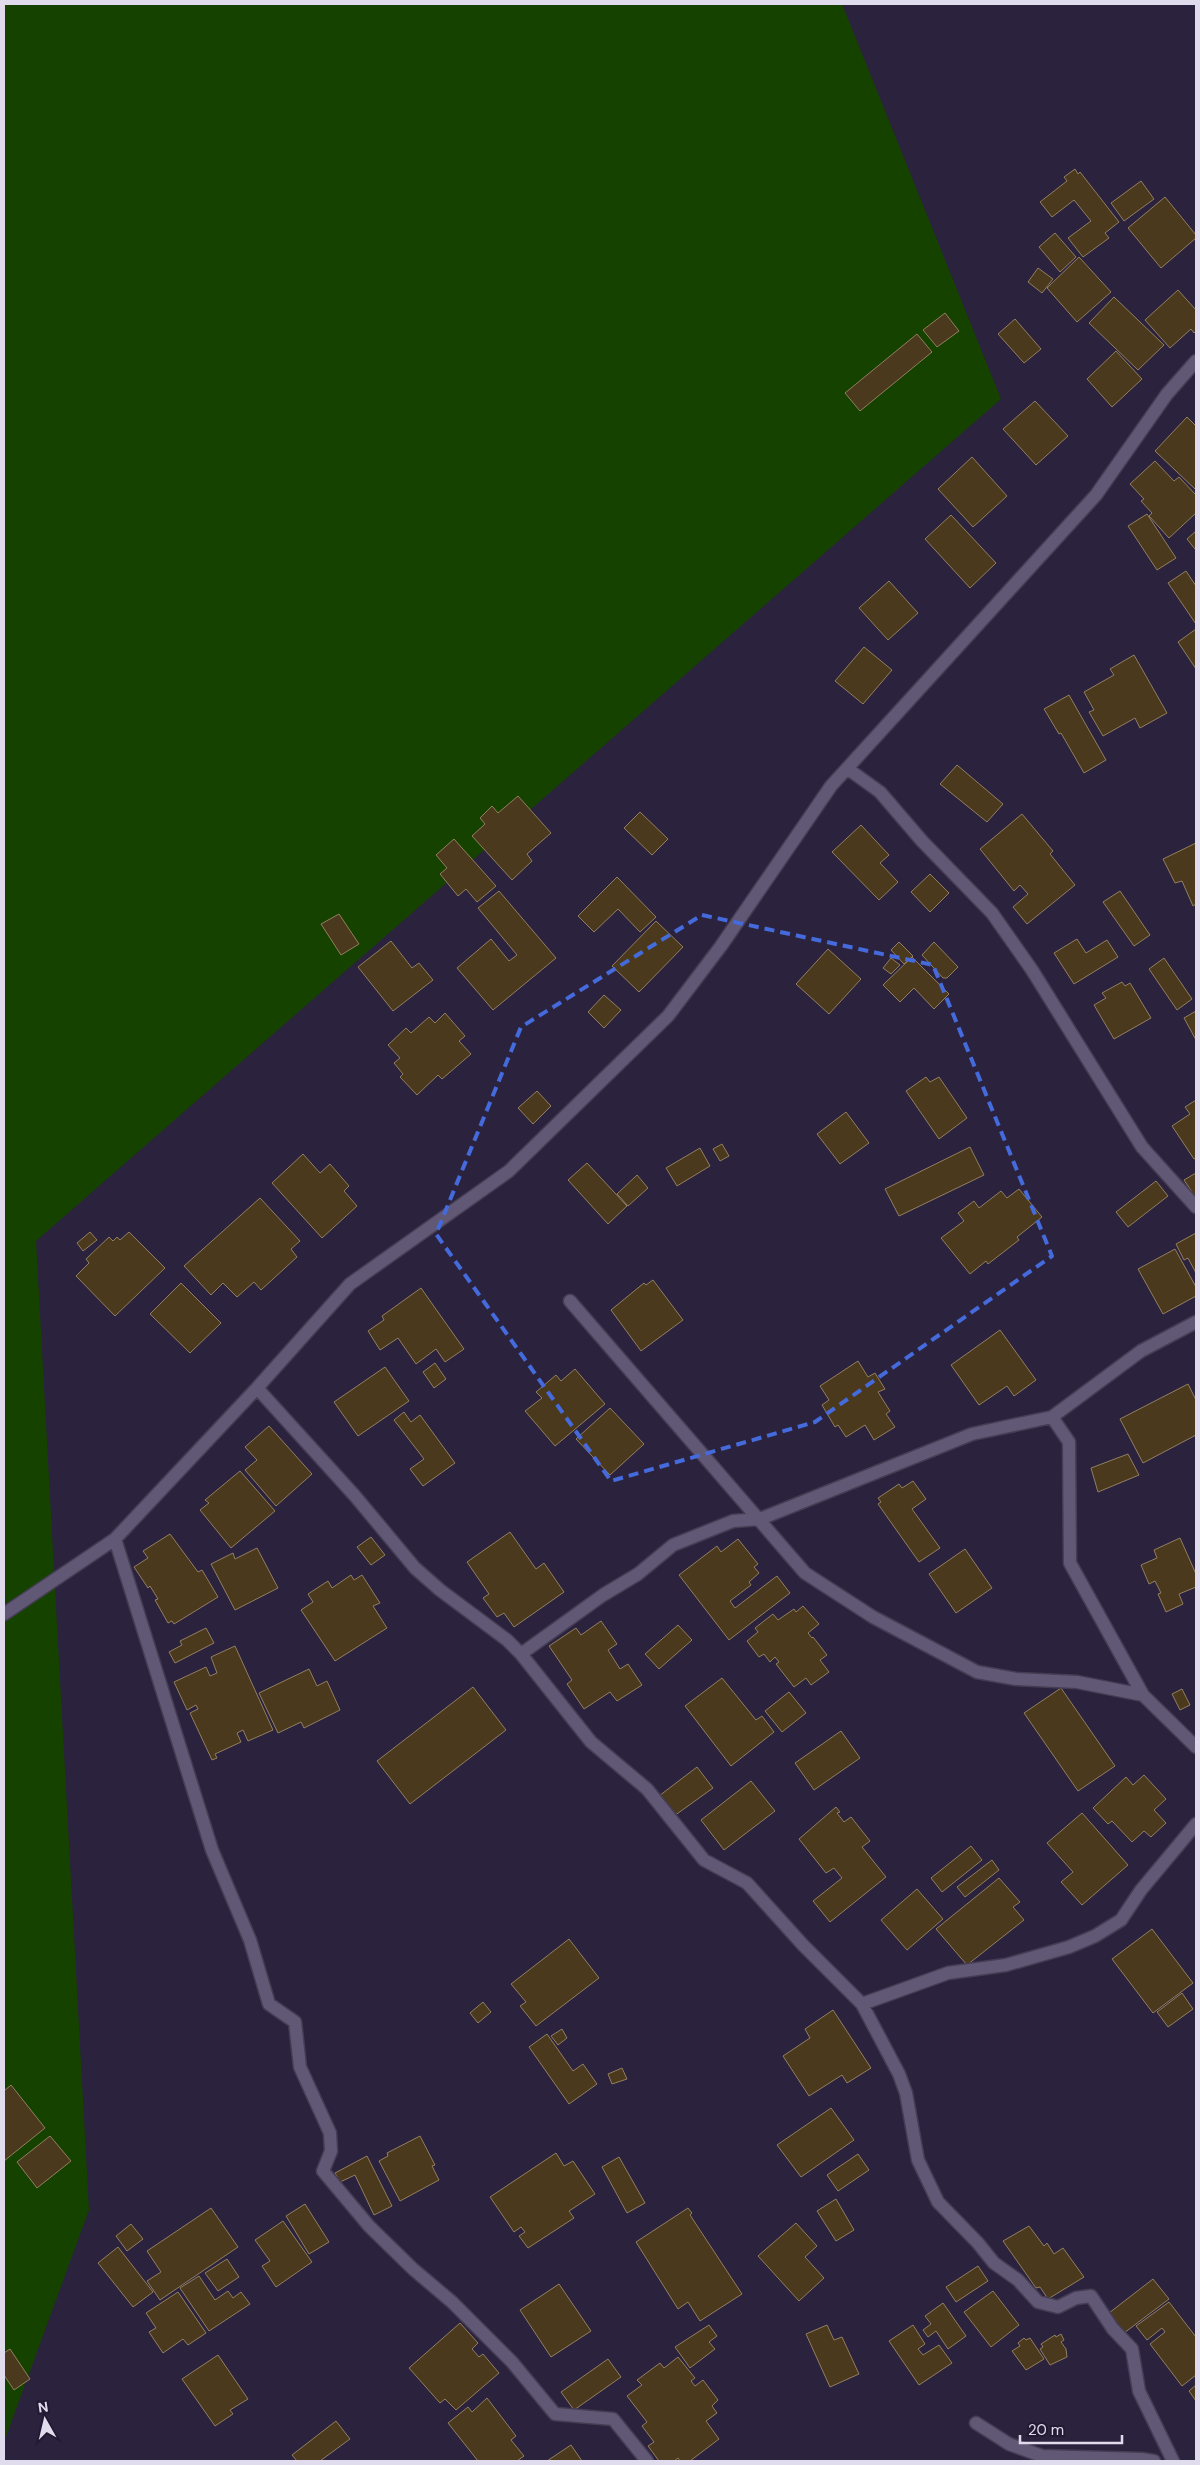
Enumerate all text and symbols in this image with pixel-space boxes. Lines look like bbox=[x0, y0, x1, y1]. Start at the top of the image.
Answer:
north arrow bbox=[20, 2395, 70, 2445]
text: N bbox=[37, 2398, 50, 2417]
scale bar bbox=[1020, 2412, 1122, 2444]
text: 20 m bbox=[1028, 2420, 1064, 2440]

